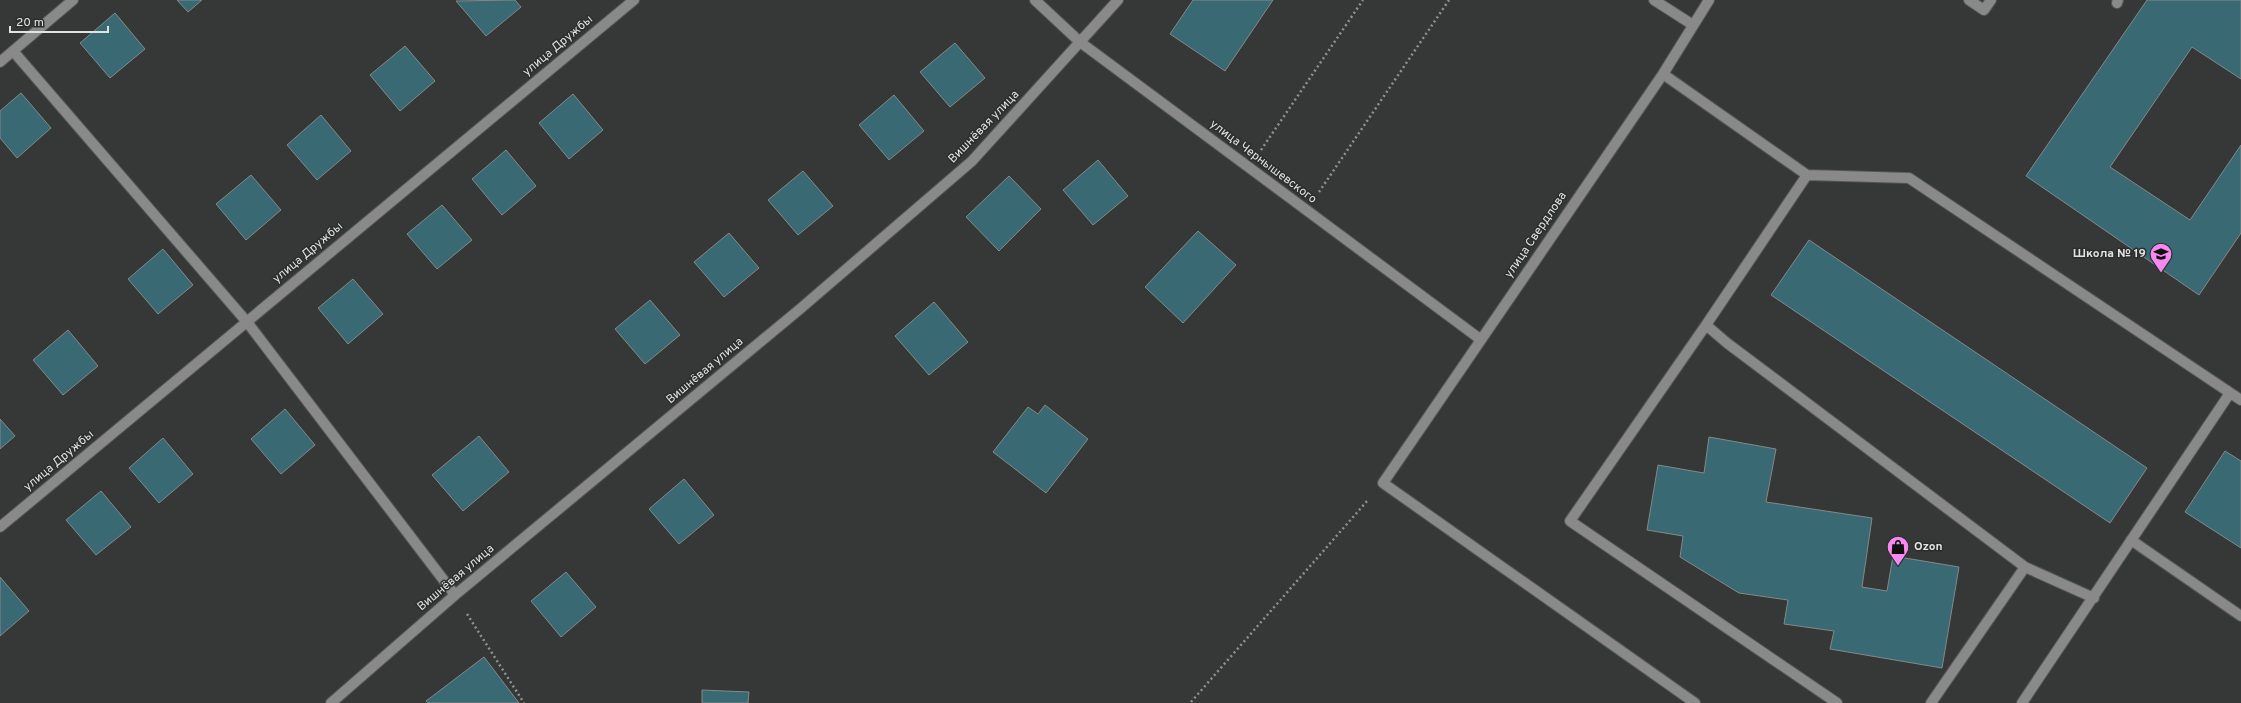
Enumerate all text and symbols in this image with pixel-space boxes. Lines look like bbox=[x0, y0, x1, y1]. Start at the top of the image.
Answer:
scale bar bbox=[10, 8, 108, 34]
street label: улица Дружбы bbox=[519, 12, 597, 80]
text: 20 m bbox=[16, 15, 44, 31]
street label: Вишнёвая улица bbox=[945, 87, 1023, 167]
street label: улица Чернышевского bbox=[1206, 117, 1320, 208]
street label: улица Свердлова bbox=[1501, 189, 1571, 281]
street label: улица Дружбы bbox=[269, 219, 347, 287]
school or university icon: Школа № 19 bbox=[2148, 241, 2174, 274]
place label: Школа № 19 bbox=[2073, 246, 2146, 262]
street label: Вишнёвая улица bbox=[663, 334, 747, 408]
street label: улица Дружбы bbox=[20, 427, 98, 495]
shop icon: Ozon bbox=[1885, 534, 1911, 567]
place label: Ozon bbox=[1914, 539, 1943, 555]
street label: Вишнёвая улица bbox=[414, 541, 498, 615]

